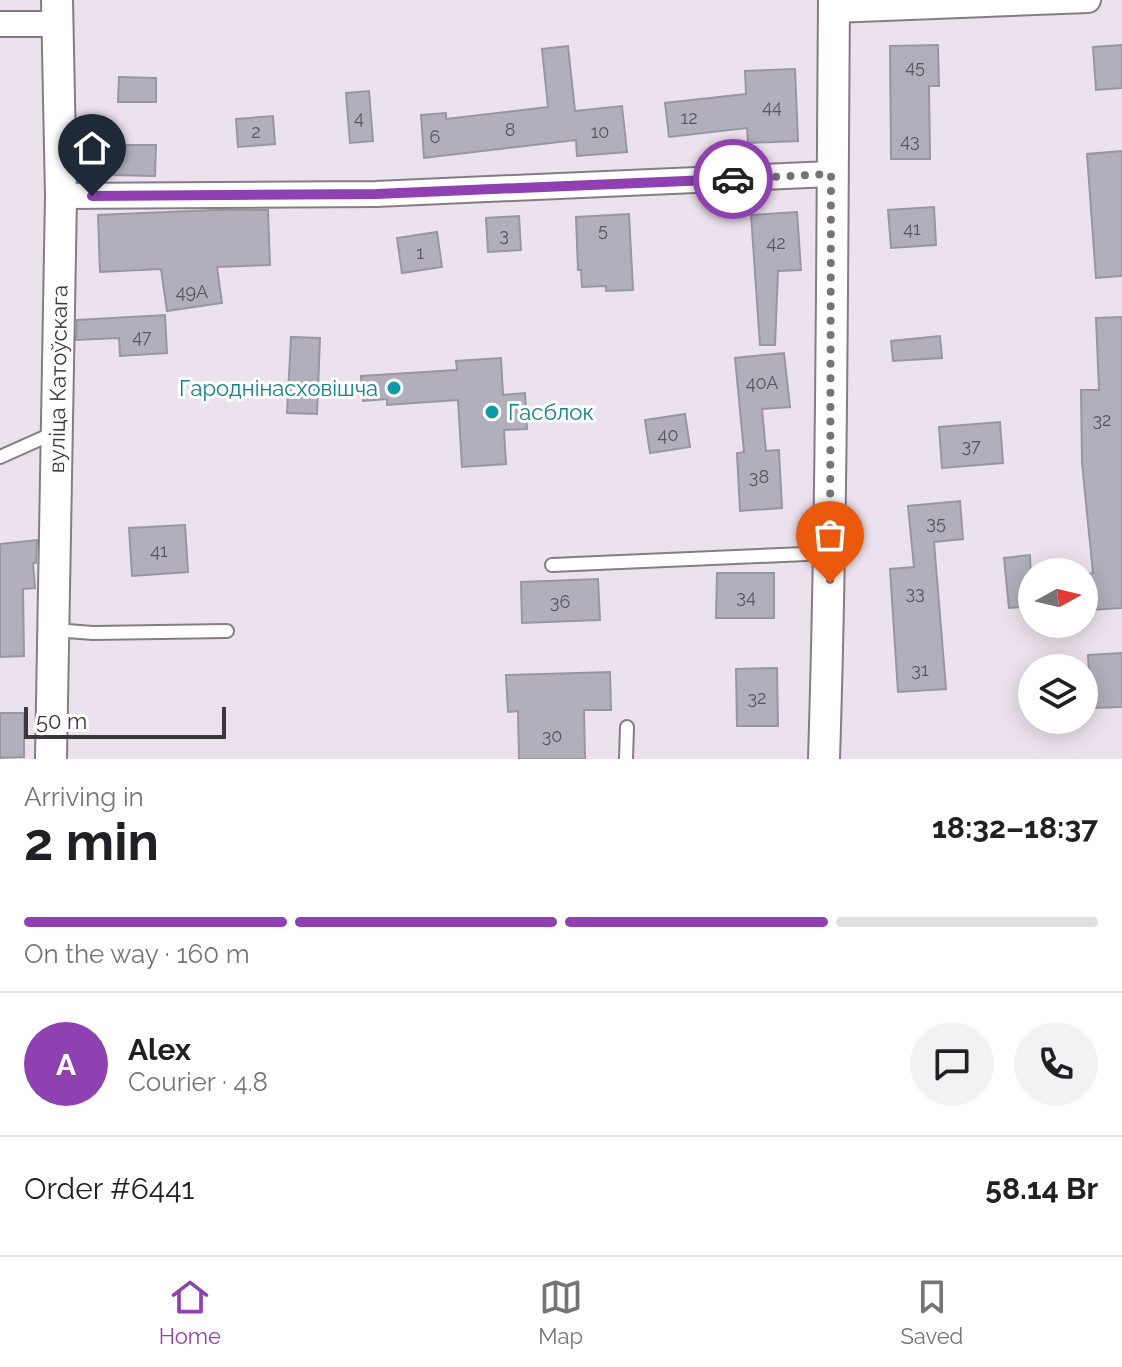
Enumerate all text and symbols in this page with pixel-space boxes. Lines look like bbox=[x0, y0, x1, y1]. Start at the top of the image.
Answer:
house number: 45 bbox=[905, 56, 925, 77]
house number: 44 bbox=[762, 96, 782, 117]
house number: 4 bbox=[354, 107, 364, 128]
house number: 12 bbox=[680, 107, 698, 128]
pin bbox=[58, 114, 126, 196]
house number: 8 bbox=[505, 119, 515, 140]
house number: 2 bbox=[251, 121, 261, 142]
house number: 10 bbox=[591, 121, 609, 142]
icon: home bbox=[70, 126, 114, 170]
house number: 6 bbox=[430, 126, 441, 147]
house number: 43 bbox=[900, 130, 920, 151]
courier bbox=[693, 139, 773, 219]
icon: car bbox=[711, 157, 755, 201]
house number: 41 bbox=[903, 218, 921, 239]
house number: 5 bbox=[598, 219, 608, 240]
house number: 3 bbox=[499, 224, 509, 245]
house number: 42 bbox=[766, 232, 786, 253]
house number: 1 bbox=[416, 242, 424, 263]
house number: 49А bbox=[176, 281, 208, 302]
street label: вуліца Катоўскага bbox=[43, 285, 72, 473]
house number: 47 bbox=[132, 326, 152, 347]
house number: 40А bbox=[746, 372, 778, 393]
place label: Гароднінасховішча bbox=[179, 375, 378, 401]
marker: Гароднінасховішча bbox=[385, 379, 403, 397]
place label: Гасблок bbox=[508, 399, 594, 425]
marker: Гасблок bbox=[483, 403, 501, 421]
house number: 32 bbox=[1093, 409, 1112, 430]
house number: 40 bbox=[658, 424, 678, 445]
house number: 37 bbox=[961, 435, 981, 456]
house number: 38 bbox=[749, 466, 769, 487]
pin bbox=[796, 501, 864, 583]
house number: 35 bbox=[926, 512, 946, 533]
icon: bag bbox=[808, 513, 852, 557]
house number: 41 bbox=[150, 540, 168, 561]
north arrow bbox=[1018, 558, 1098, 638]
map controls bbox=[1018, 558, 1098, 734]
house number: 33 bbox=[905, 582, 925, 603]
house number: 34 bbox=[736, 586, 756, 607]
house number: 36 bbox=[550, 591, 570, 612]
button: layers bbox=[1018, 654, 1098, 734]
house number: 31 bbox=[911, 659, 929, 680]
house number: 32 bbox=[748, 687, 767, 708]
scale bar bbox=[24, 703, 226, 739]
text: 50 m bbox=[36, 708, 87, 734]
house number: 30 bbox=[542, 725, 562, 746]
text: Arriving in bbox=[24, 782, 144, 812]
text: 18:32–18:37 bbox=[932, 810, 1098, 845]
text: 2 min bbox=[24, 811, 159, 872]
text: On the way · 160 m bbox=[24, 939, 250, 969]
button: chat bbox=[910, 1022, 994, 1106]
button: phone bbox=[1014, 1022, 1098, 1106]
text: Alex bbox=[128, 1032, 191, 1067]
text: A bbox=[56, 1047, 76, 1082]
text: Courier · 4.8 bbox=[128, 1067, 268, 1097]
text: Order #6441 bbox=[24, 1171, 194, 1206]
text: 58.14 Br bbox=[985, 1171, 1098, 1206]
tab: Home bbox=[159, 1275, 221, 1349]
tab: Map bbox=[538, 1275, 583, 1349]
tab: Saved bbox=[900, 1275, 963, 1349]

